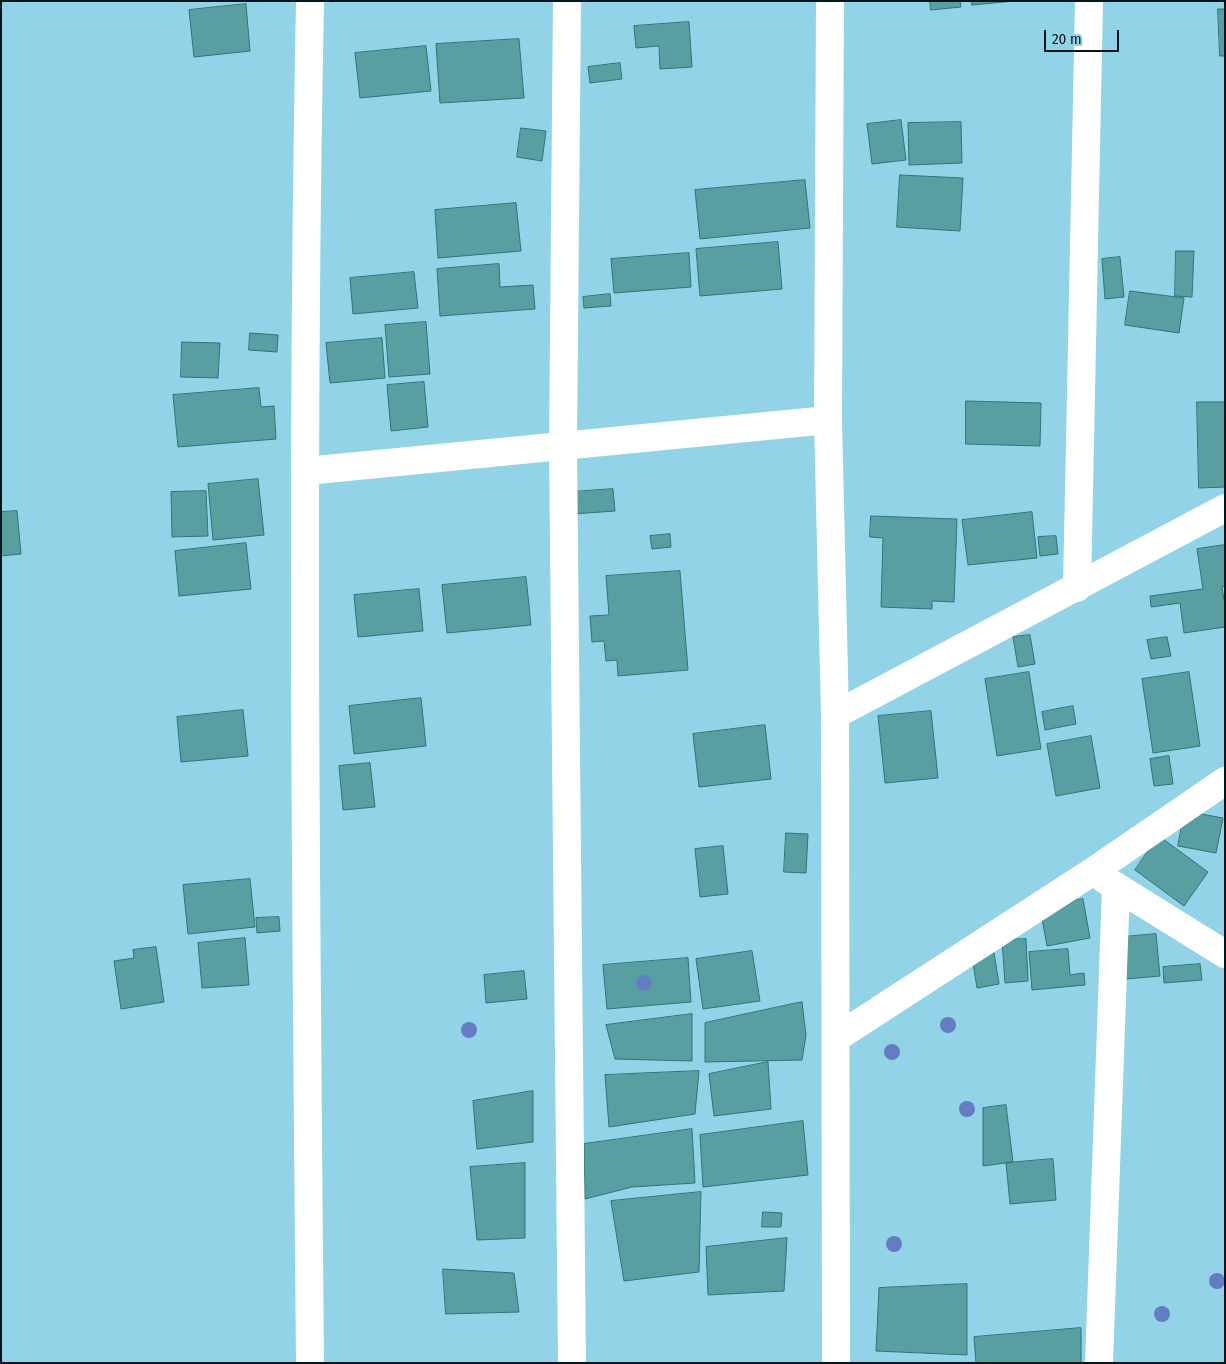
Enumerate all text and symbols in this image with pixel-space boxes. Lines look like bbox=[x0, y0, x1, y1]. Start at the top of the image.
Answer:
scale bar bbox=[1046, 20, 1121, 52]
text: 20 m bbox=[1052, 30, 1082, 48]

